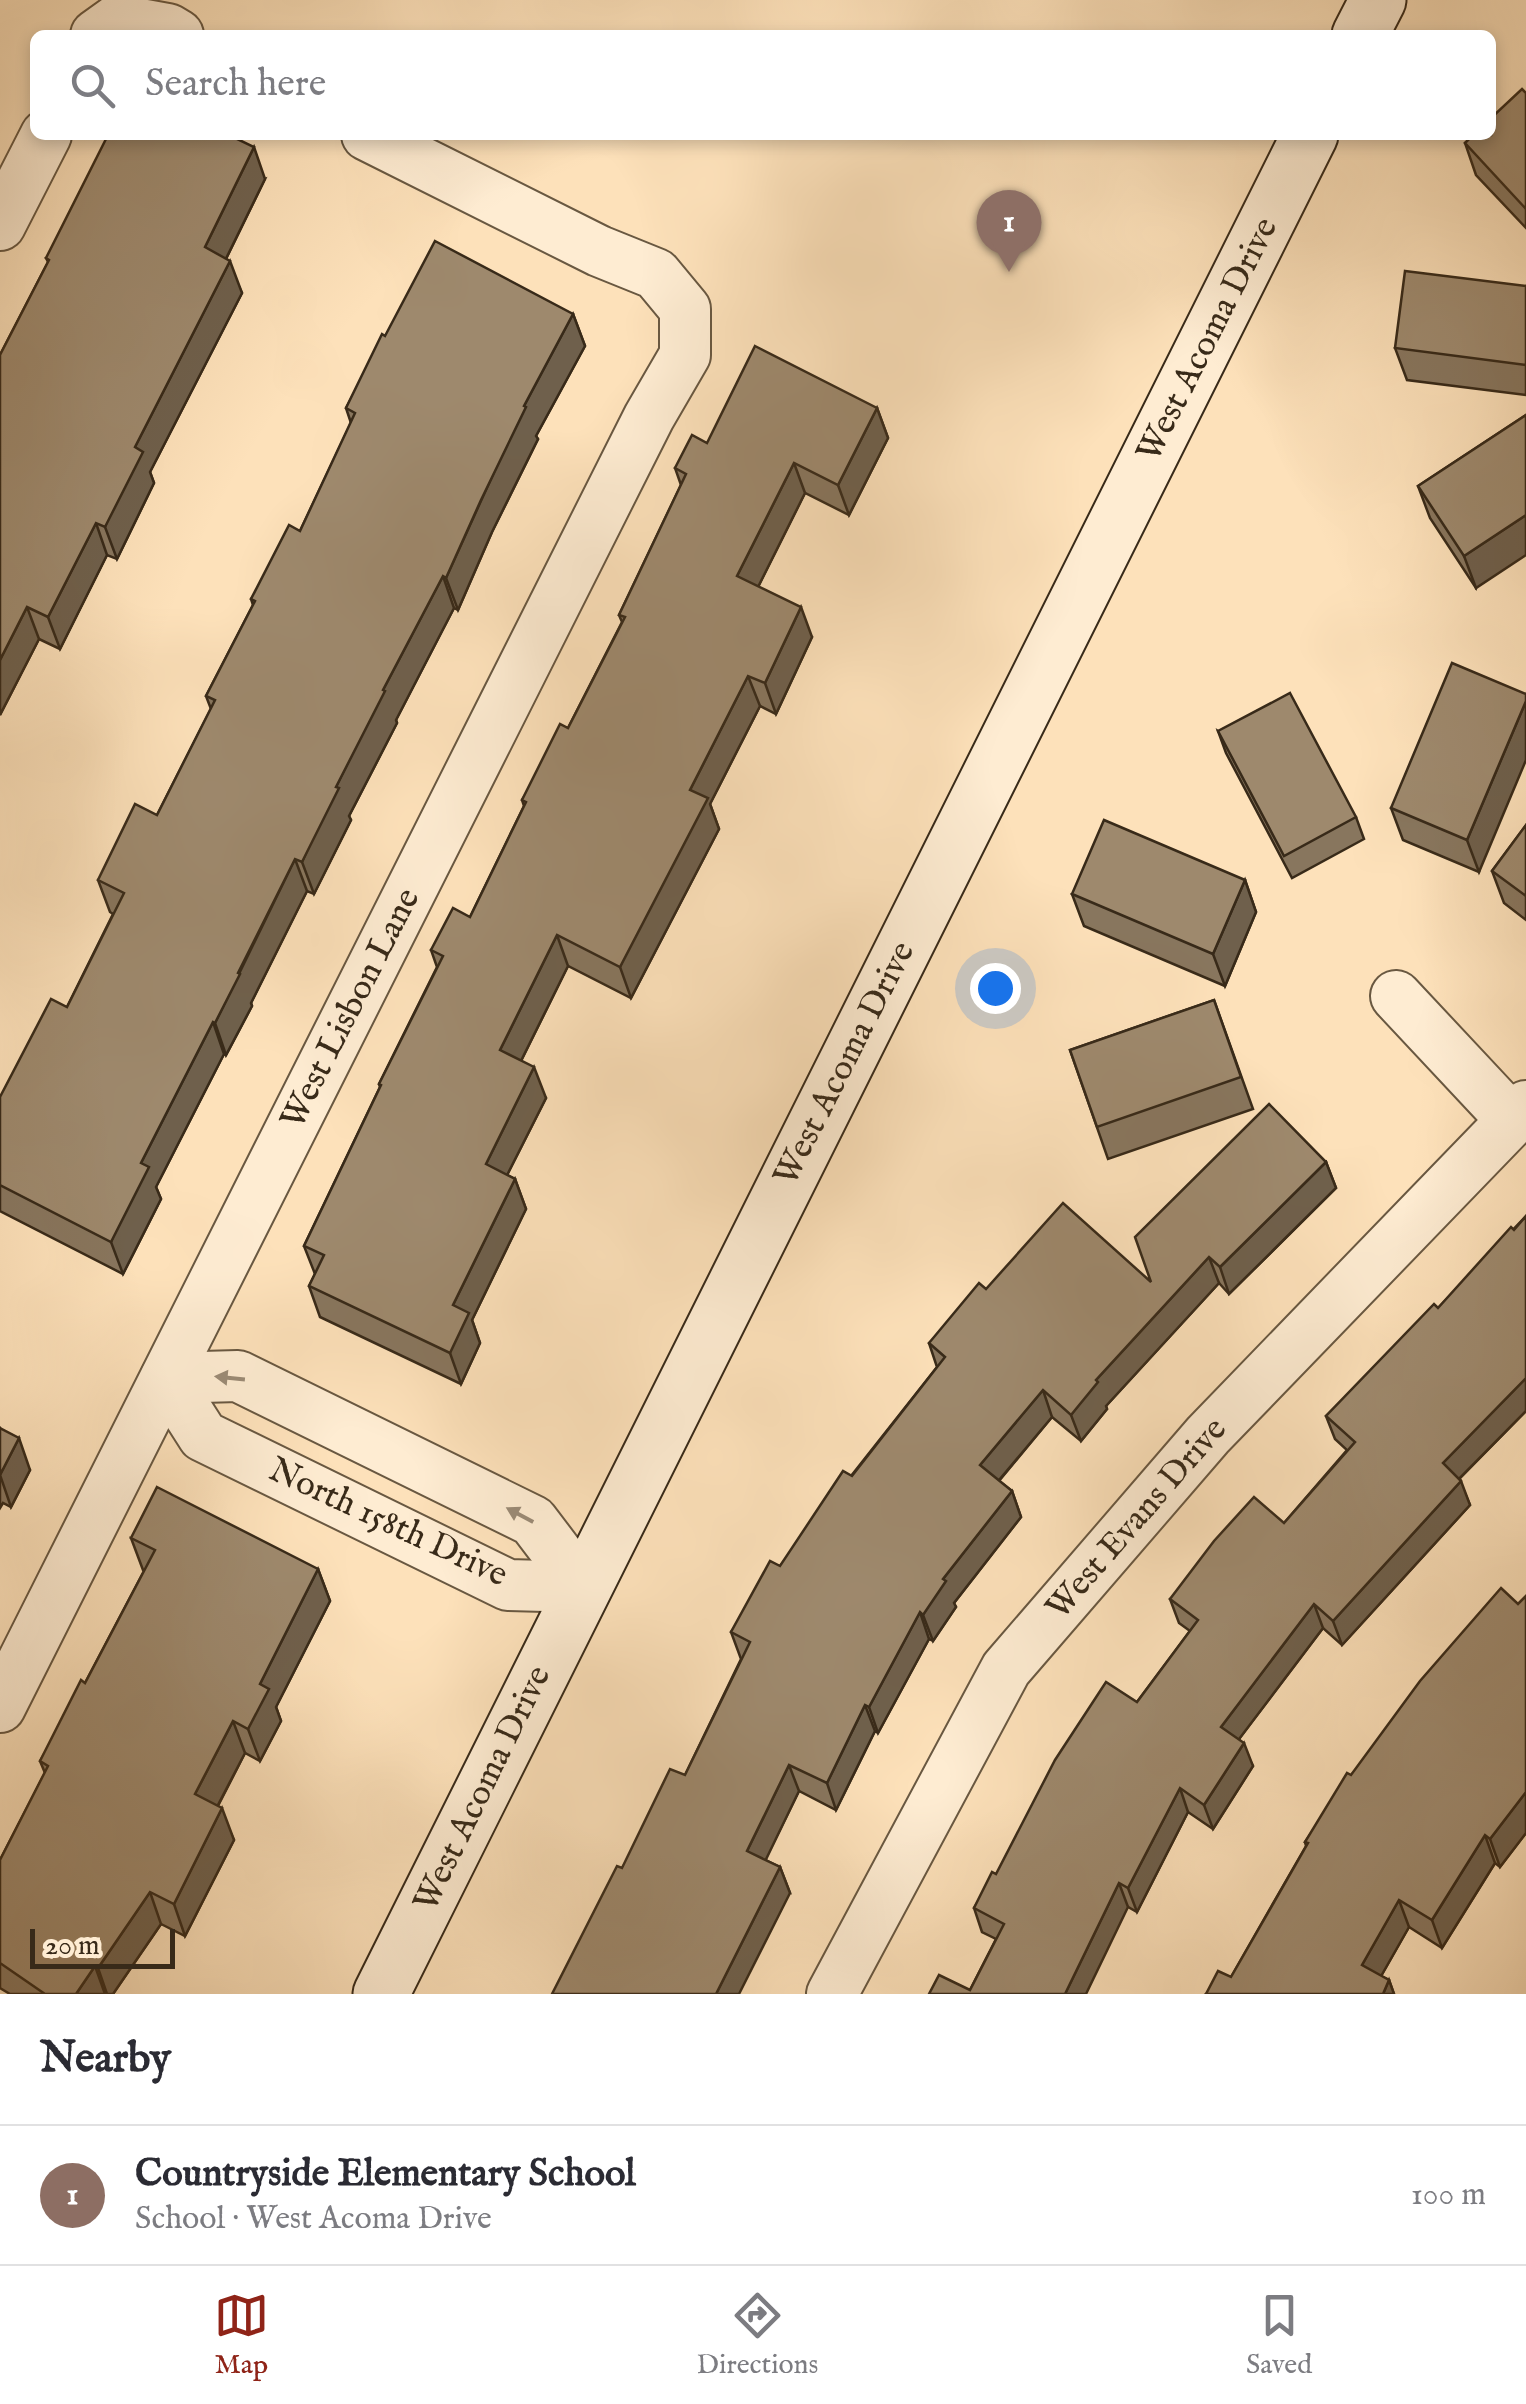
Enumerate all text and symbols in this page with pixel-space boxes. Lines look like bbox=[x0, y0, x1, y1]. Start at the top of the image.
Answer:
search box bbox=[30, 30, 1496, 140]
icon: search bbox=[65, 58, 120, 113]
text: Search here bbox=[145, 61, 326, 109]
pin: 1 bbox=[976, 190, 1042, 272]
street label: West Acoma Drive bbox=[1127, 210, 1289, 470]
street label: West Lisbon Lane bbox=[271, 881, 431, 1137]
street label: West Acoma Drive bbox=[764, 934, 926, 1194]
your location bbox=[970, 963, 1021, 1014]
one-way arrow bbox=[214, 1370, 245, 1386]
street label: West Evans Drive bbox=[1037, 1408, 1237, 1630]
street label: North 158th Drive bbox=[261, 1448, 515, 1598]
one-way arrow bbox=[506, 1507, 534, 1524]
street label: West Acoma Drive bbox=[404, 1658, 562, 1920]
scale bar bbox=[30, 1924, 175, 1968]
text: 20 m bbox=[45, 1929, 100, 1964]
text: Nearby bbox=[40, 2033, 171, 2086]
text: Countryside Elementary School bbox=[135, 2151, 636, 2199]
text: 1 bbox=[67, 2175, 78, 2216]
text: 100 m bbox=[1411, 2175, 1486, 2216]
text: School · West Acoma Drive bbox=[135, 2199, 492, 2240]
tab: Map bbox=[214, 2288, 269, 2383]
tab: Directions bbox=[696, 2288, 818, 2383]
tab: Saved bbox=[1246, 2288, 1312, 2383]

